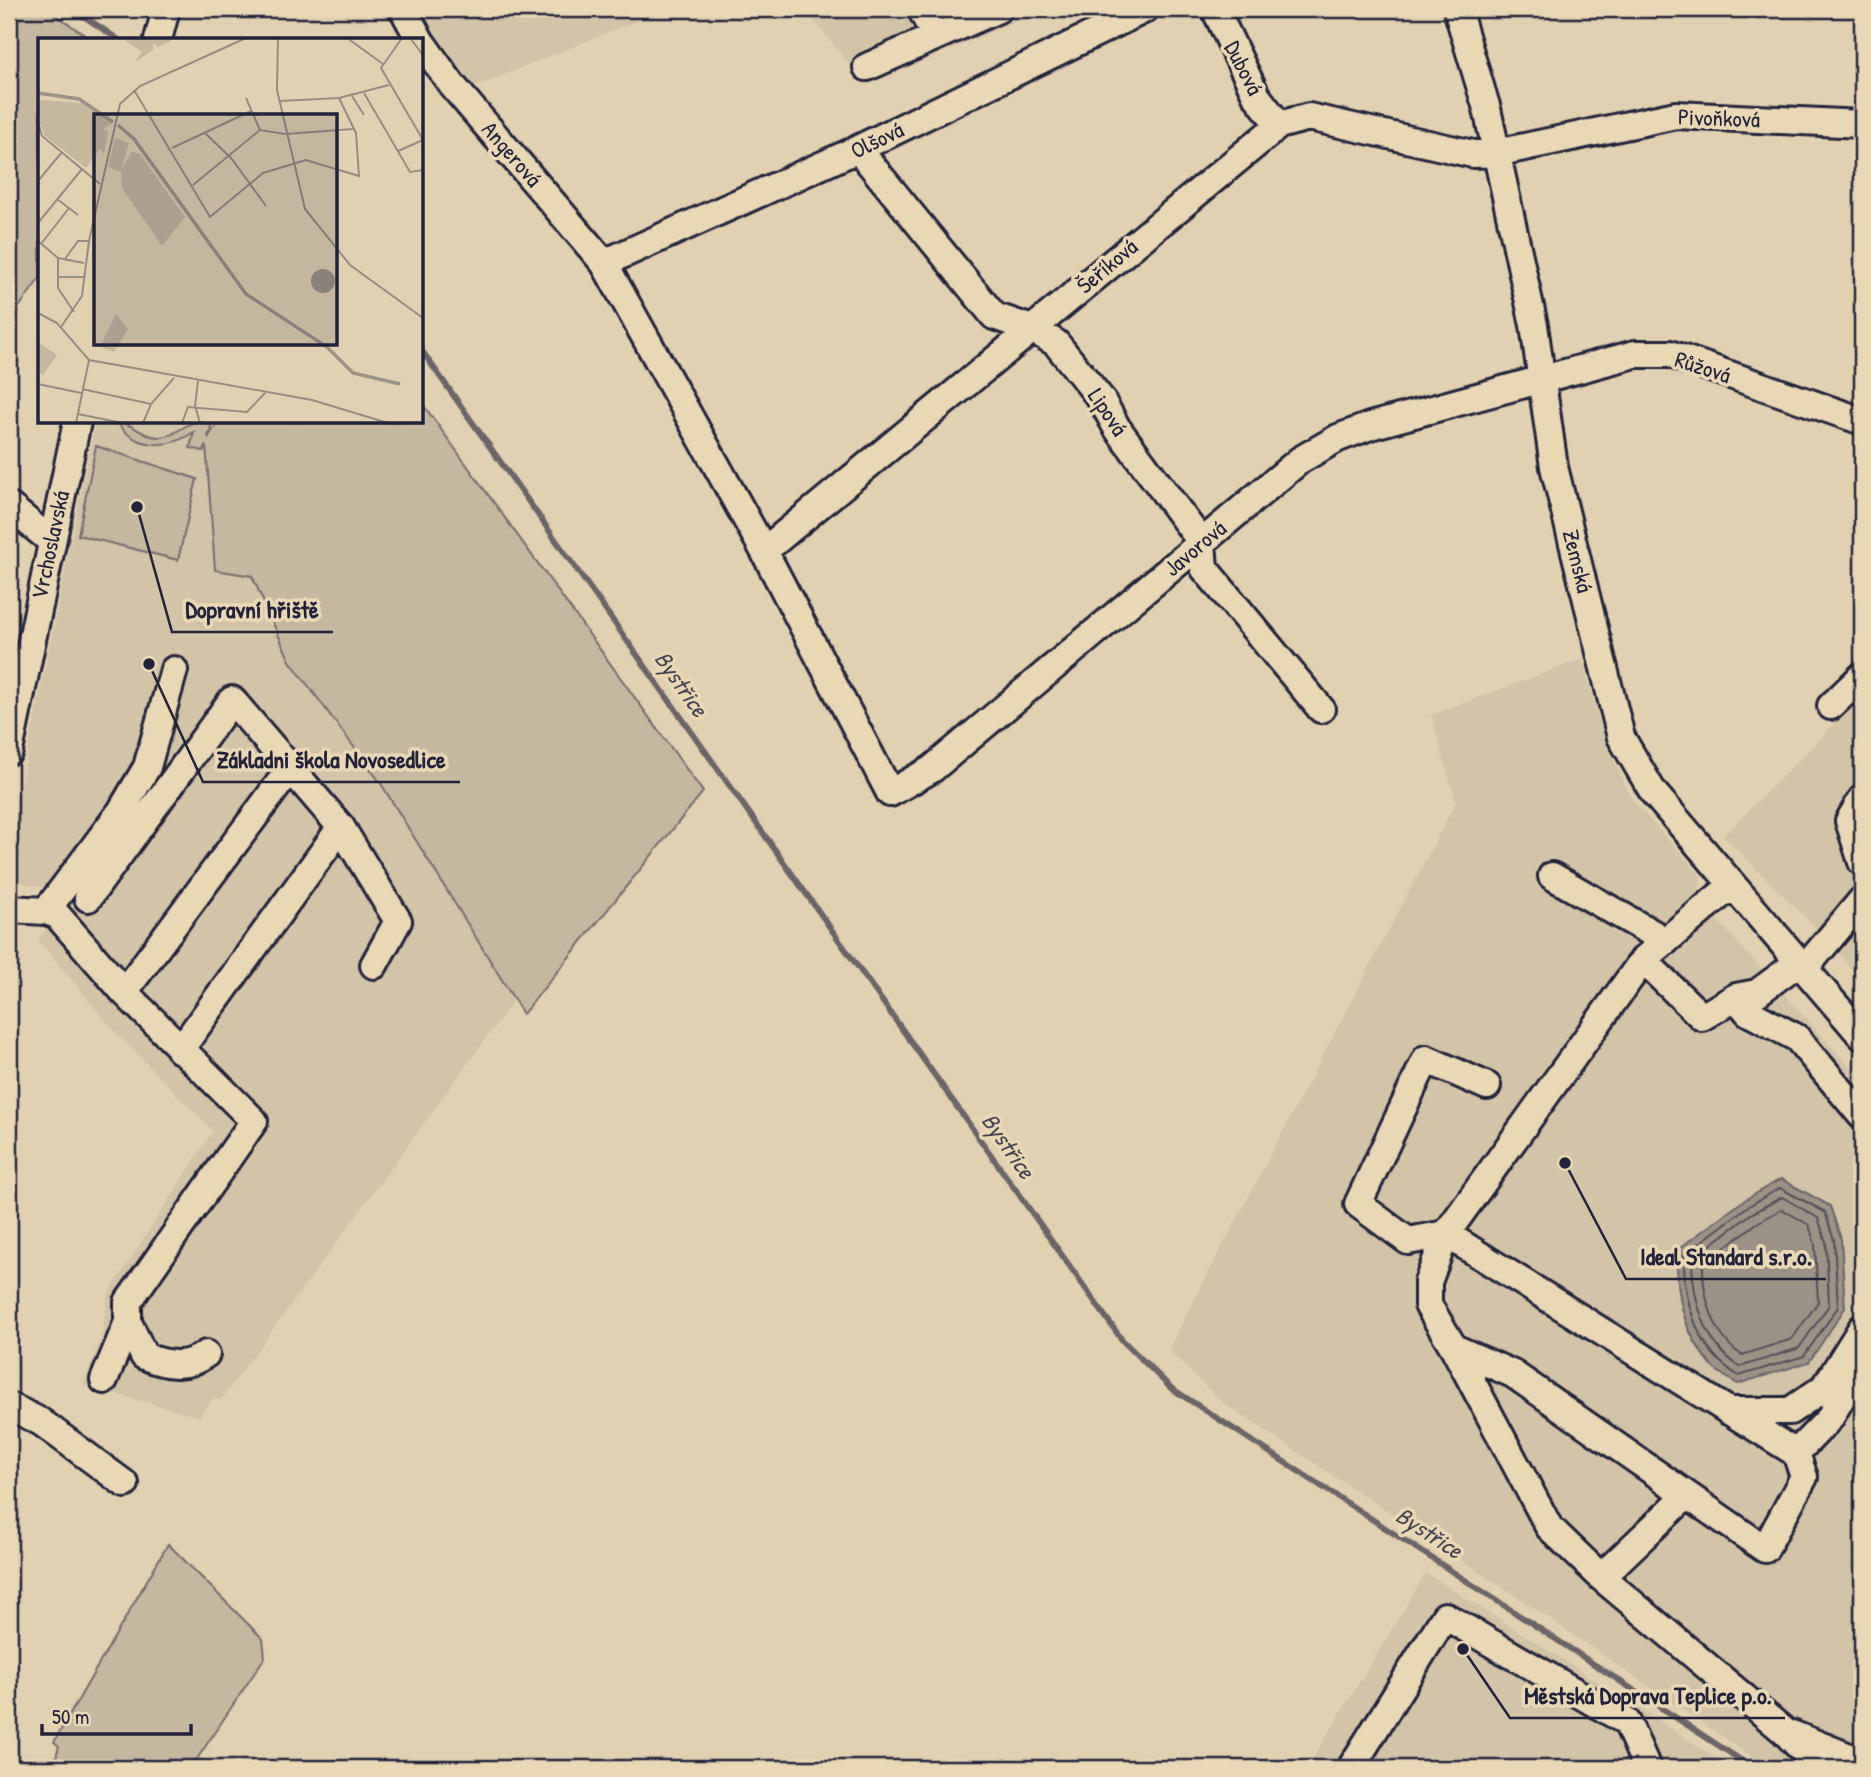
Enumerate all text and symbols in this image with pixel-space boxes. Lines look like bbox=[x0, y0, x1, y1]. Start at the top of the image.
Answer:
street label: Dubová bbox=[1218, 35, 1271, 100]
inset map bbox=[38, 38, 424, 424]
street label: Pivoňková bbox=[1677, 101, 1761, 134]
street label: Angerová bbox=[475, 114, 549, 193]
street label: Olšová bbox=[845, 114, 908, 166]
street label: Šeříková bbox=[1070, 231, 1144, 300]
street label: Růžová bbox=[1671, 343, 1735, 390]
street label: Lipová bbox=[1081, 382, 1136, 442]
street label: Vrchoslavská bbox=[23, 488, 76, 602]
street label: Javorová bbox=[1157, 512, 1232, 583]
street label: Zemská bbox=[1556, 526, 1601, 596]
callout: Dopravní hřiště bbox=[172, 587, 333, 632]
text: Dopravní hřiště bbox=[185, 593, 319, 626]
water label: Bystřice bbox=[647, 644, 717, 724]
callout: Základni škola Novosedlice bbox=[203, 737, 460, 782]
text: Základni škola Novosedlice bbox=[216, 743, 446, 775]
water label: Bystřice bbox=[974, 1106, 1044, 1186]
callout: Ideal Standard s.r.o. bbox=[1626, 1234, 1826, 1279]
text: Ideal Standard s.r.o. bbox=[1640, 1240, 1812, 1272]
water label: Bystřice bbox=[1390, 1499, 1470, 1567]
callout: Městská Doprava Teplice p.o. bbox=[1510, 1673, 1785, 1718]
text: Městská Doprava Teplice p.o. bbox=[1524, 1679, 1772, 1712]
scale bar bbox=[42, 1693, 191, 1737]
text: 50 m bbox=[52, 1702, 89, 1731]

